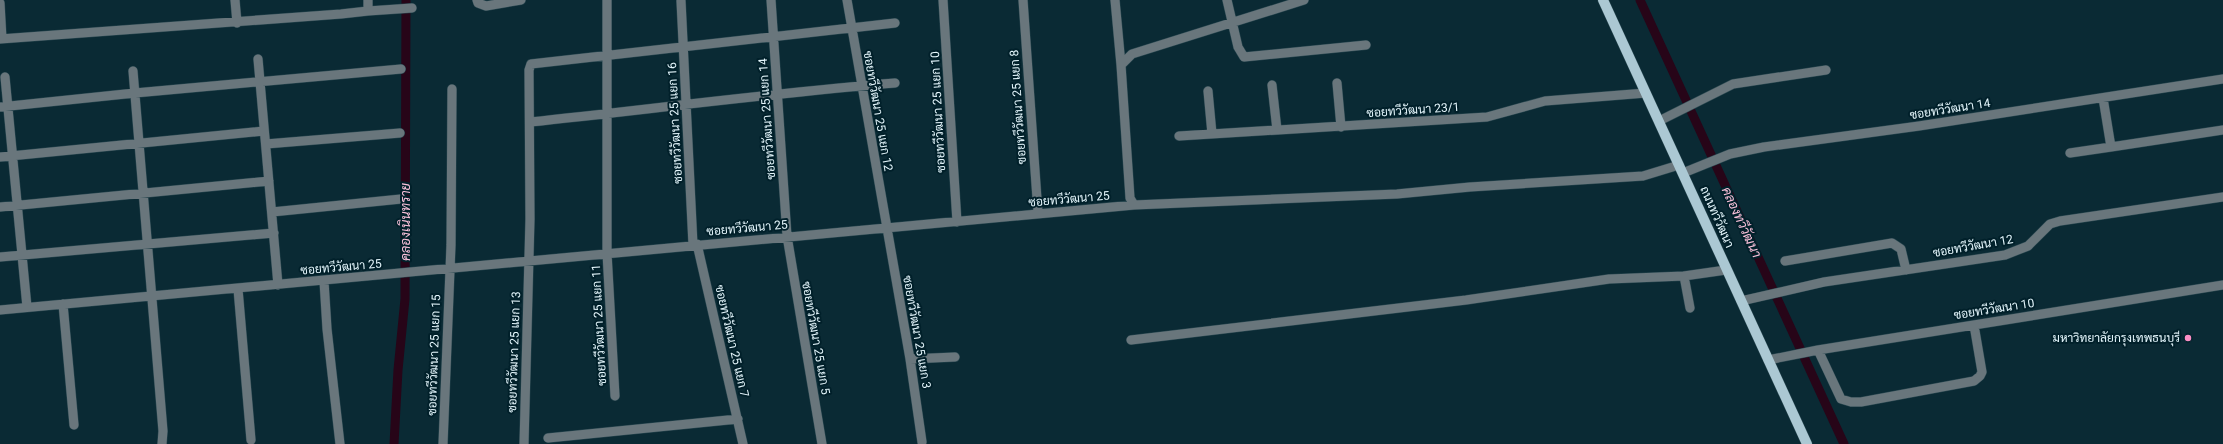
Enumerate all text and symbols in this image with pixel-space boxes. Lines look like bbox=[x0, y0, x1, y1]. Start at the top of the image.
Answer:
street label: ซอยทวีวัฒนา 25 แยก 8 bbox=[1006, 49, 1029, 165]
street label: ซอยทวีวัฒนา 25 แยก 12 bbox=[861, 50, 896, 172]
street label: ซอยทวีวัฒนา 25 แยก 10 bbox=[927, 51, 948, 173]
street label: ซอยทวีวัฒนา 25 แยก 14 bbox=[755, 58, 778, 180]
street label: ซอยทวีวัฒนา 25 แยก 16 bbox=[664, 62, 685, 184]
street label: ซอยทวีวัฒนา 14 bbox=[1909, 95, 1992, 122]
street label: ซอยทวีวัฒนา 23/1 bbox=[1366, 99, 1460, 120]
water label: คลองเนินทราย bbox=[397, 182, 413, 261]
street label: ถนนทวีวัฒนา bbox=[1697, 184, 1738, 250]
water label: คลองทวีวัฒนา bbox=[1719, 184, 1766, 260]
street label: ซอยทวีวัฒนา 25 bbox=[1028, 187, 1110, 210]
street label: ซอยทวีวัฒนา 25 bbox=[706, 216, 788, 239]
street label: ซอยทวีวัฒนา 12 bbox=[1932, 231, 2015, 260]
street label: ซอยทวีวัฒนา 25 bbox=[300, 255, 382, 278]
street label: ซอยทวีวัฒนา 25 แยก 11 bbox=[588, 264, 609, 386]
street label: ซอยทวีวัฒนา 25 แยก 3 bbox=[900, 274, 935, 390]
street label: ซอยทวีวัฒนา 25 แยก 5 bbox=[799, 280, 834, 396]
street label: ซอยทวีวัฒนา 25 แยก 7 bbox=[712, 283, 753, 399]
street label: ซอยทวีวัฒนา 25 แยก 13 bbox=[504, 291, 523, 413]
street label: ซอยทวีวัฒนา 25 แยก 15 bbox=[424, 294, 443, 416]
street label: ซอยทวีวัฒนา 10 bbox=[1953, 295, 2036, 322]
place label: มหาวิทยาลัยกรุงเทพธนบุรี bbox=[2053, 330, 2180, 347]
marker: มหาวิทยาลัยกรุงเทพธนบุรี bbox=[2183, 333, 2193, 343]

